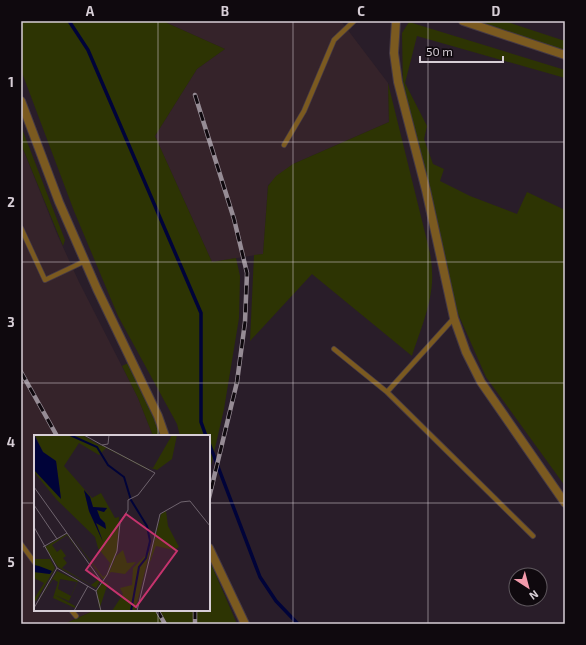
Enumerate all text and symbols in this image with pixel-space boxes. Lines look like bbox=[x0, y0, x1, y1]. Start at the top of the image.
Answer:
text: A bbox=[86, 3, 95, 19]
text: B bbox=[221, 3, 229, 19]
text: C bbox=[357, 3, 365, 19]
text: D bbox=[492, 3, 501, 19]
scale bar bbox=[420, 38, 503, 64]
text: 50 m bbox=[426, 44, 453, 58]
text: 1 bbox=[8, 74, 14, 90]
text: 2 bbox=[7, 194, 15, 210]
text: 3 bbox=[7, 314, 15, 330]
text: 4 bbox=[7, 434, 15, 450]
inset map bbox=[34, 435, 210, 611]
text: 5 bbox=[7, 554, 15, 570]
north arrow bbox=[508, 567, 548, 607]
text: N bbox=[527, 588, 541, 603]

